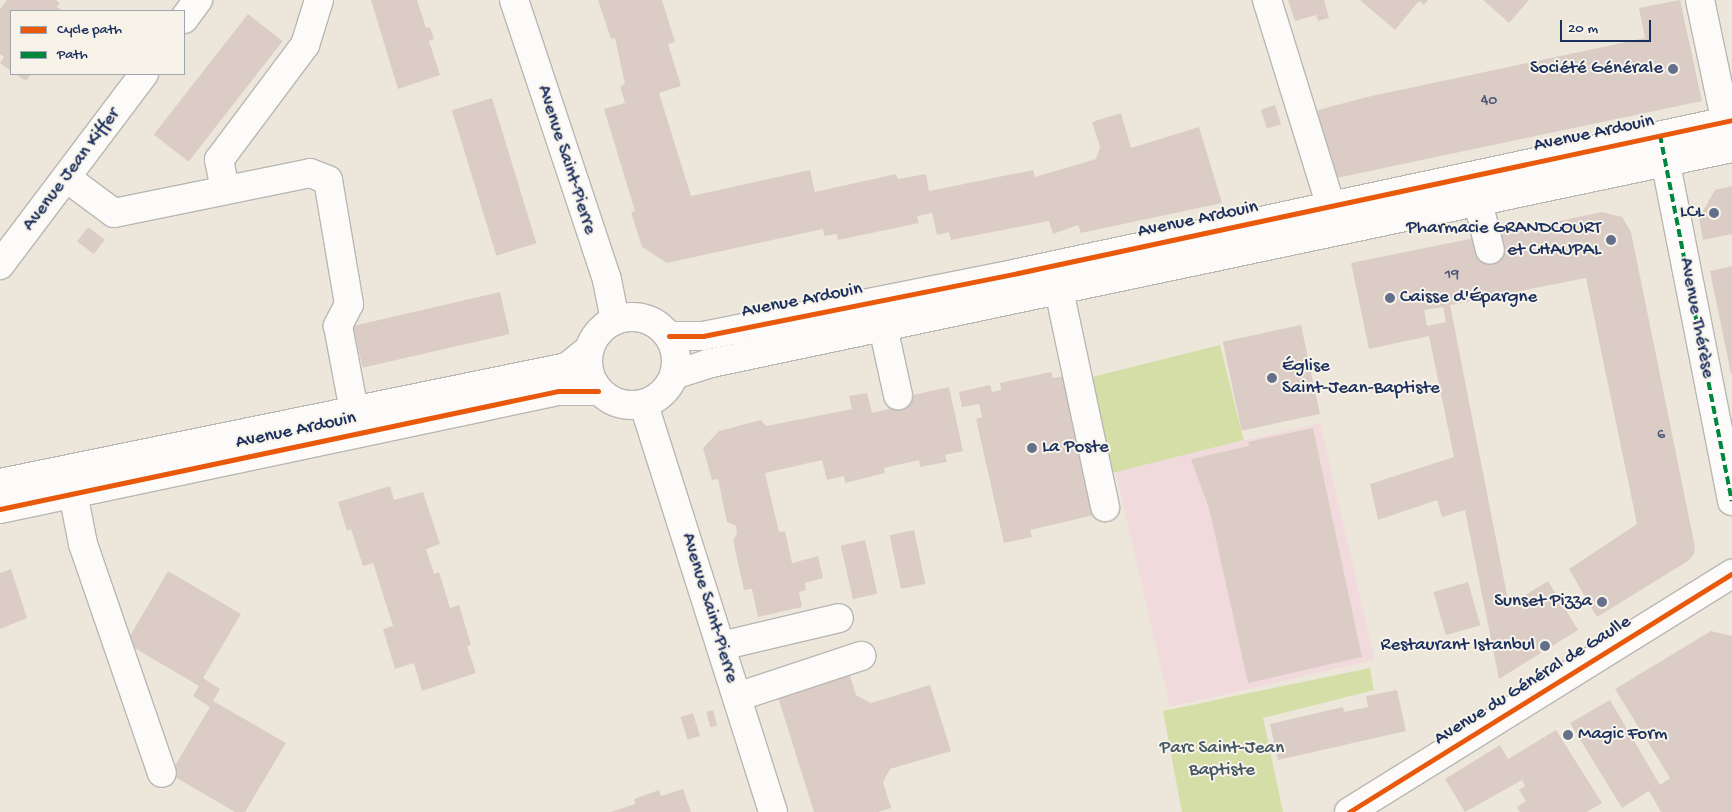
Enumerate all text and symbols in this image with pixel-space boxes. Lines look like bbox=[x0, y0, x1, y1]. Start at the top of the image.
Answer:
legend bbox=[10, 10, 185, 75]
scale bar bbox=[1562, 10, 1653, 42]
text: 20 m bbox=[1568, 20, 1598, 38]
text: Cycle path bbox=[57, 21, 122, 39]
text: Path bbox=[57, 46, 88, 64]
place label: Société Générale bbox=[1530, 58, 1663, 80]
marker: Société Générale bbox=[1667, 63, 1679, 75]
street label: Avenue Saint-Pierre bbox=[531, 83, 601, 237]
house number: 40 bbox=[1481, 92, 1497, 112]
street label: Avenue Jean Kiffer bbox=[18, 104, 126, 236]
street label: Avenue Ardouin bbox=[1532, 110, 1656, 158]
street label: Avenue Ardouin bbox=[1136, 196, 1260, 244]
place label: LCL bbox=[1680, 202, 1704, 224]
marker: LCL bbox=[1708, 207, 1720, 219]
place label: Pharmacie GRANDCOURT et CHAUPAL bbox=[1406, 218, 1601, 262]
marker: Pharmacie GRANDCOURT et CHAUPAL bbox=[1605, 234, 1617, 246]
street label: Avenue Thérèse bbox=[1673, 256, 1719, 380]
house number: 19 bbox=[1445, 266, 1459, 286]
street label: Avenue Ardouin bbox=[740, 278, 864, 324]
place label: Caisse d'Épargne bbox=[1400, 287, 1537, 309]
marker: Caisse d'Épargne bbox=[1384, 292, 1396, 304]
place label: Église Saint-Jean-Baptiste bbox=[1282, 356, 1440, 400]
marker: Église Saint-Jean-Baptiste bbox=[1266, 372, 1278, 384]
street label: Avenue Ardouin bbox=[234, 407, 358, 455]
house number: 6 bbox=[1657, 426, 1665, 446]
place label: La Poste bbox=[1042, 437, 1109, 459]
marker: La Poste bbox=[1026, 442, 1038, 454]
street label: Avenue Saint-Pierre bbox=[675, 530, 743, 686]
place label: Sunset Pizza bbox=[1494, 591, 1592, 613]
marker: Sunset Pizza bbox=[1596, 596, 1608, 608]
street label: Avenue du Général de Gaulle bbox=[1430, 611, 1636, 751]
place label: Restaurant Istanbul bbox=[1380, 635, 1535, 657]
marker: Restaurant Istanbul bbox=[1539, 640, 1551, 652]
place label: Magic Form bbox=[1578, 724, 1667, 746]
marker: Magic Form bbox=[1562, 729, 1574, 741]
park label: Parc Saint-Jean Baptiste bbox=[1160, 738, 1284, 782]

